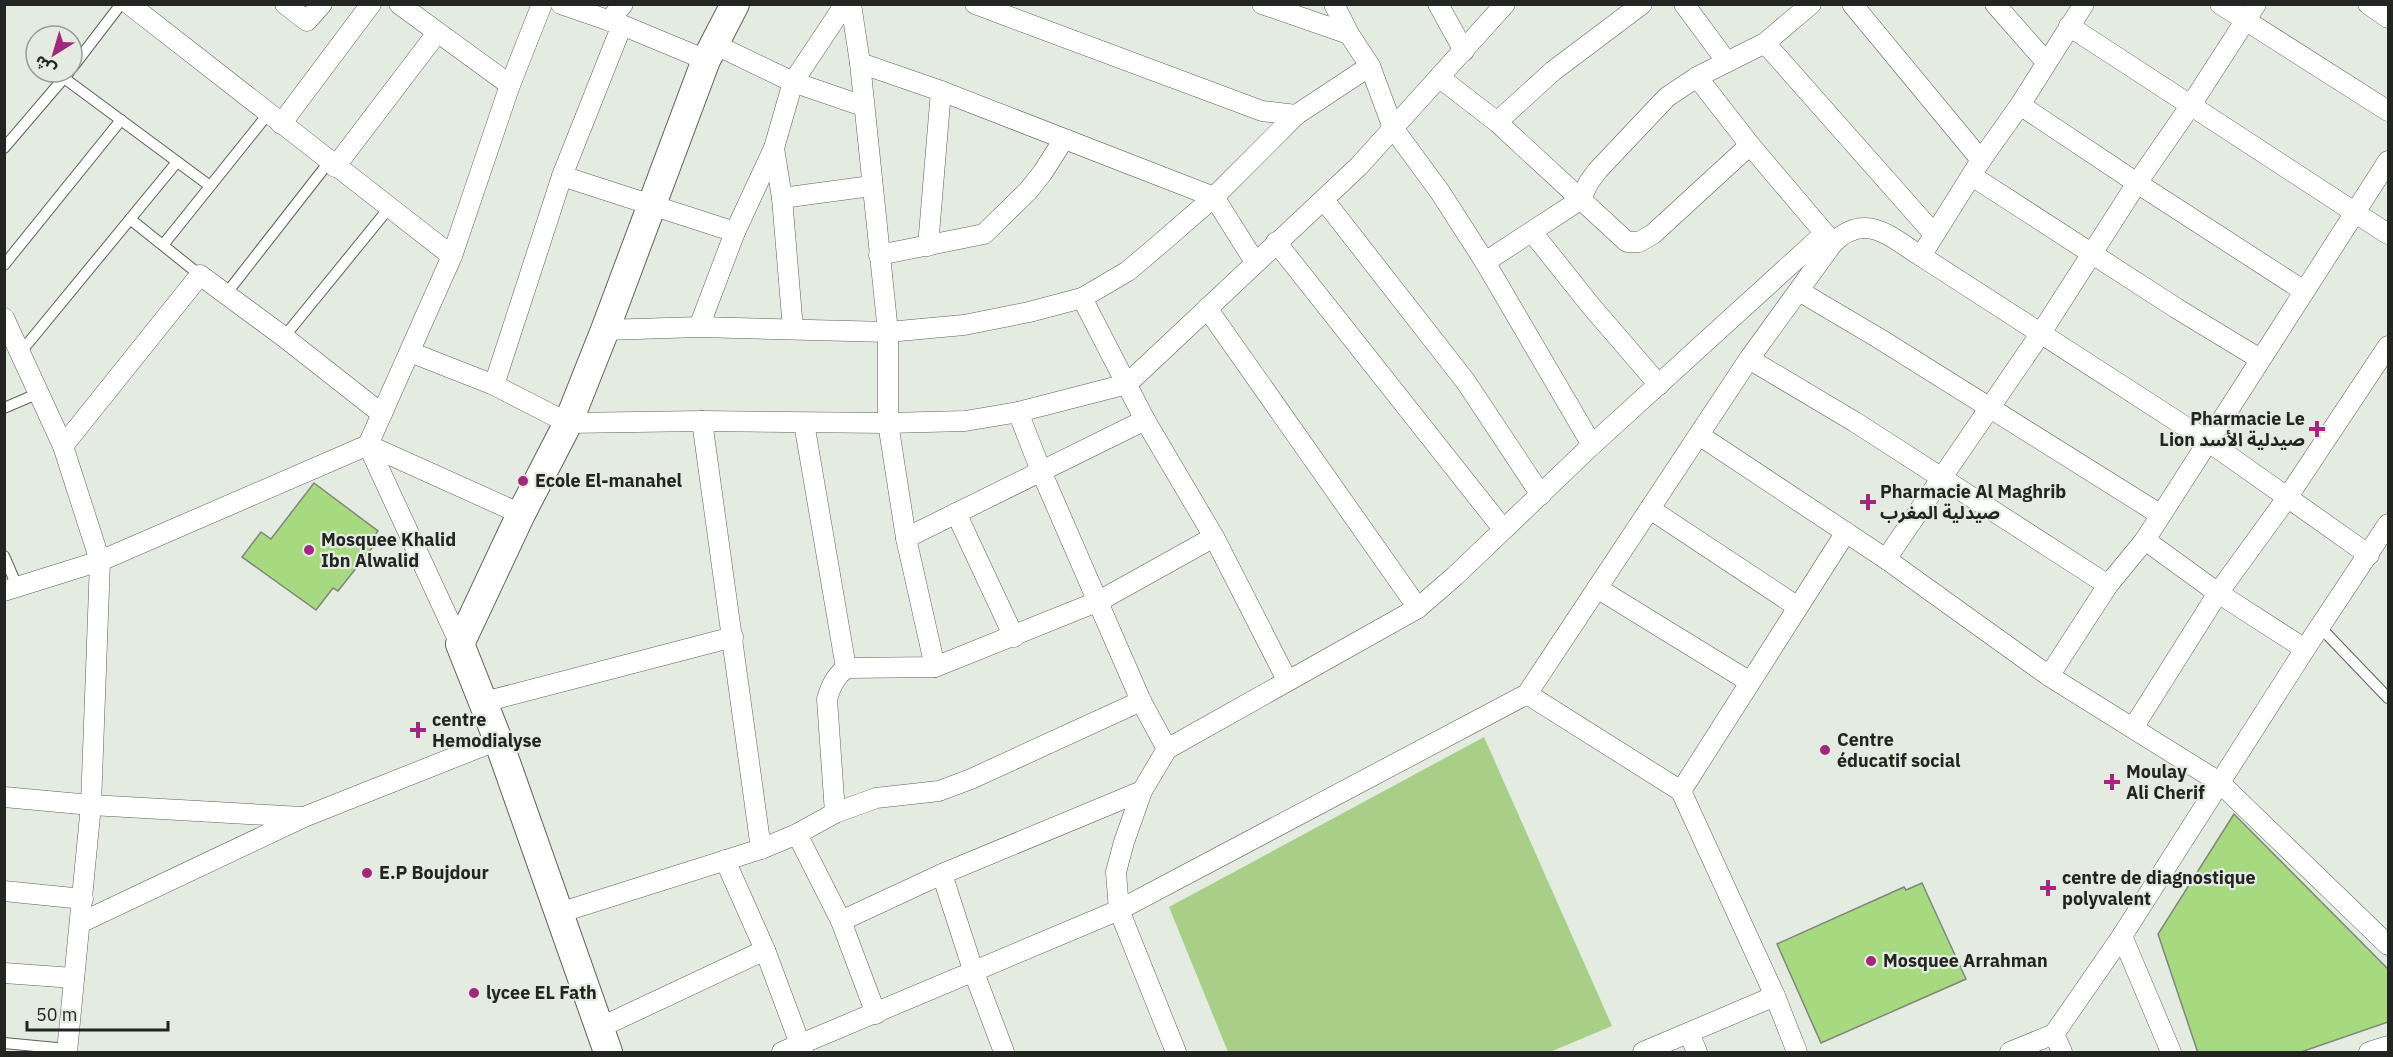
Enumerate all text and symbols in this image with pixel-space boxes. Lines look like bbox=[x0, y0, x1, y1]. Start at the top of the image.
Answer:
north arrow bbox=[24, 24, 84, 84]
text: ش bbox=[30, 51, 60, 81]
place label: Pharmacie Le Lion صيدلية الأسد bbox=[2159, 407, 2305, 451]
marker: Pharmacie Le Lion صيدلية الأسد bbox=[2310, 422, 2324, 436]
place label: Ecole El-manahel bbox=[535, 469, 683, 492]
marker: Ecole El-manahel bbox=[516, 474, 530, 488]
place label: Pharmacie Al Maghrib صيدلية المغرب bbox=[1880, 480, 2066, 524]
marker: Pharmacie Al Maghrib صيدلية المغرب bbox=[1861, 495, 1875, 509]
place label: Mosquee Khalid Ibn Alwalid bbox=[321, 528, 456, 572]
marker: Mosquee Khalid Ibn Alwalid bbox=[302, 543, 316, 557]
place label: centre Hemodialyse bbox=[432, 708, 542, 752]
marker: centre Hemodialyse bbox=[409, 721, 427, 739]
place label: Centre éducatif social bbox=[1837, 728, 1961, 772]
marker: Centre éducatif social bbox=[1818, 743, 1832, 757]
place label: Moulay Ali Cherif bbox=[2126, 760, 2205, 804]
marker: Moulay Ali Cherif bbox=[2103, 773, 2121, 791]
place label: E.P Boujdour bbox=[379, 861, 489, 884]
marker: E.P Boujdour bbox=[360, 866, 374, 880]
place label: centre de diagnostique polyvalent bbox=[2062, 866, 2256, 910]
marker: centre de diagnostique polyvalent bbox=[2039, 879, 2057, 897]
place label: Mosquee Arrahman bbox=[1883, 949, 2048, 972]
marker: Mosquee Arrahman bbox=[1864, 954, 1878, 968]
place label: lycee EL Fath bbox=[486, 981, 597, 1004]
marker: lycee EL Fath bbox=[467, 986, 481, 1000]
scale bar bbox=[27, 994, 168, 1032]
text: 50 m bbox=[36, 1003, 78, 1026]

